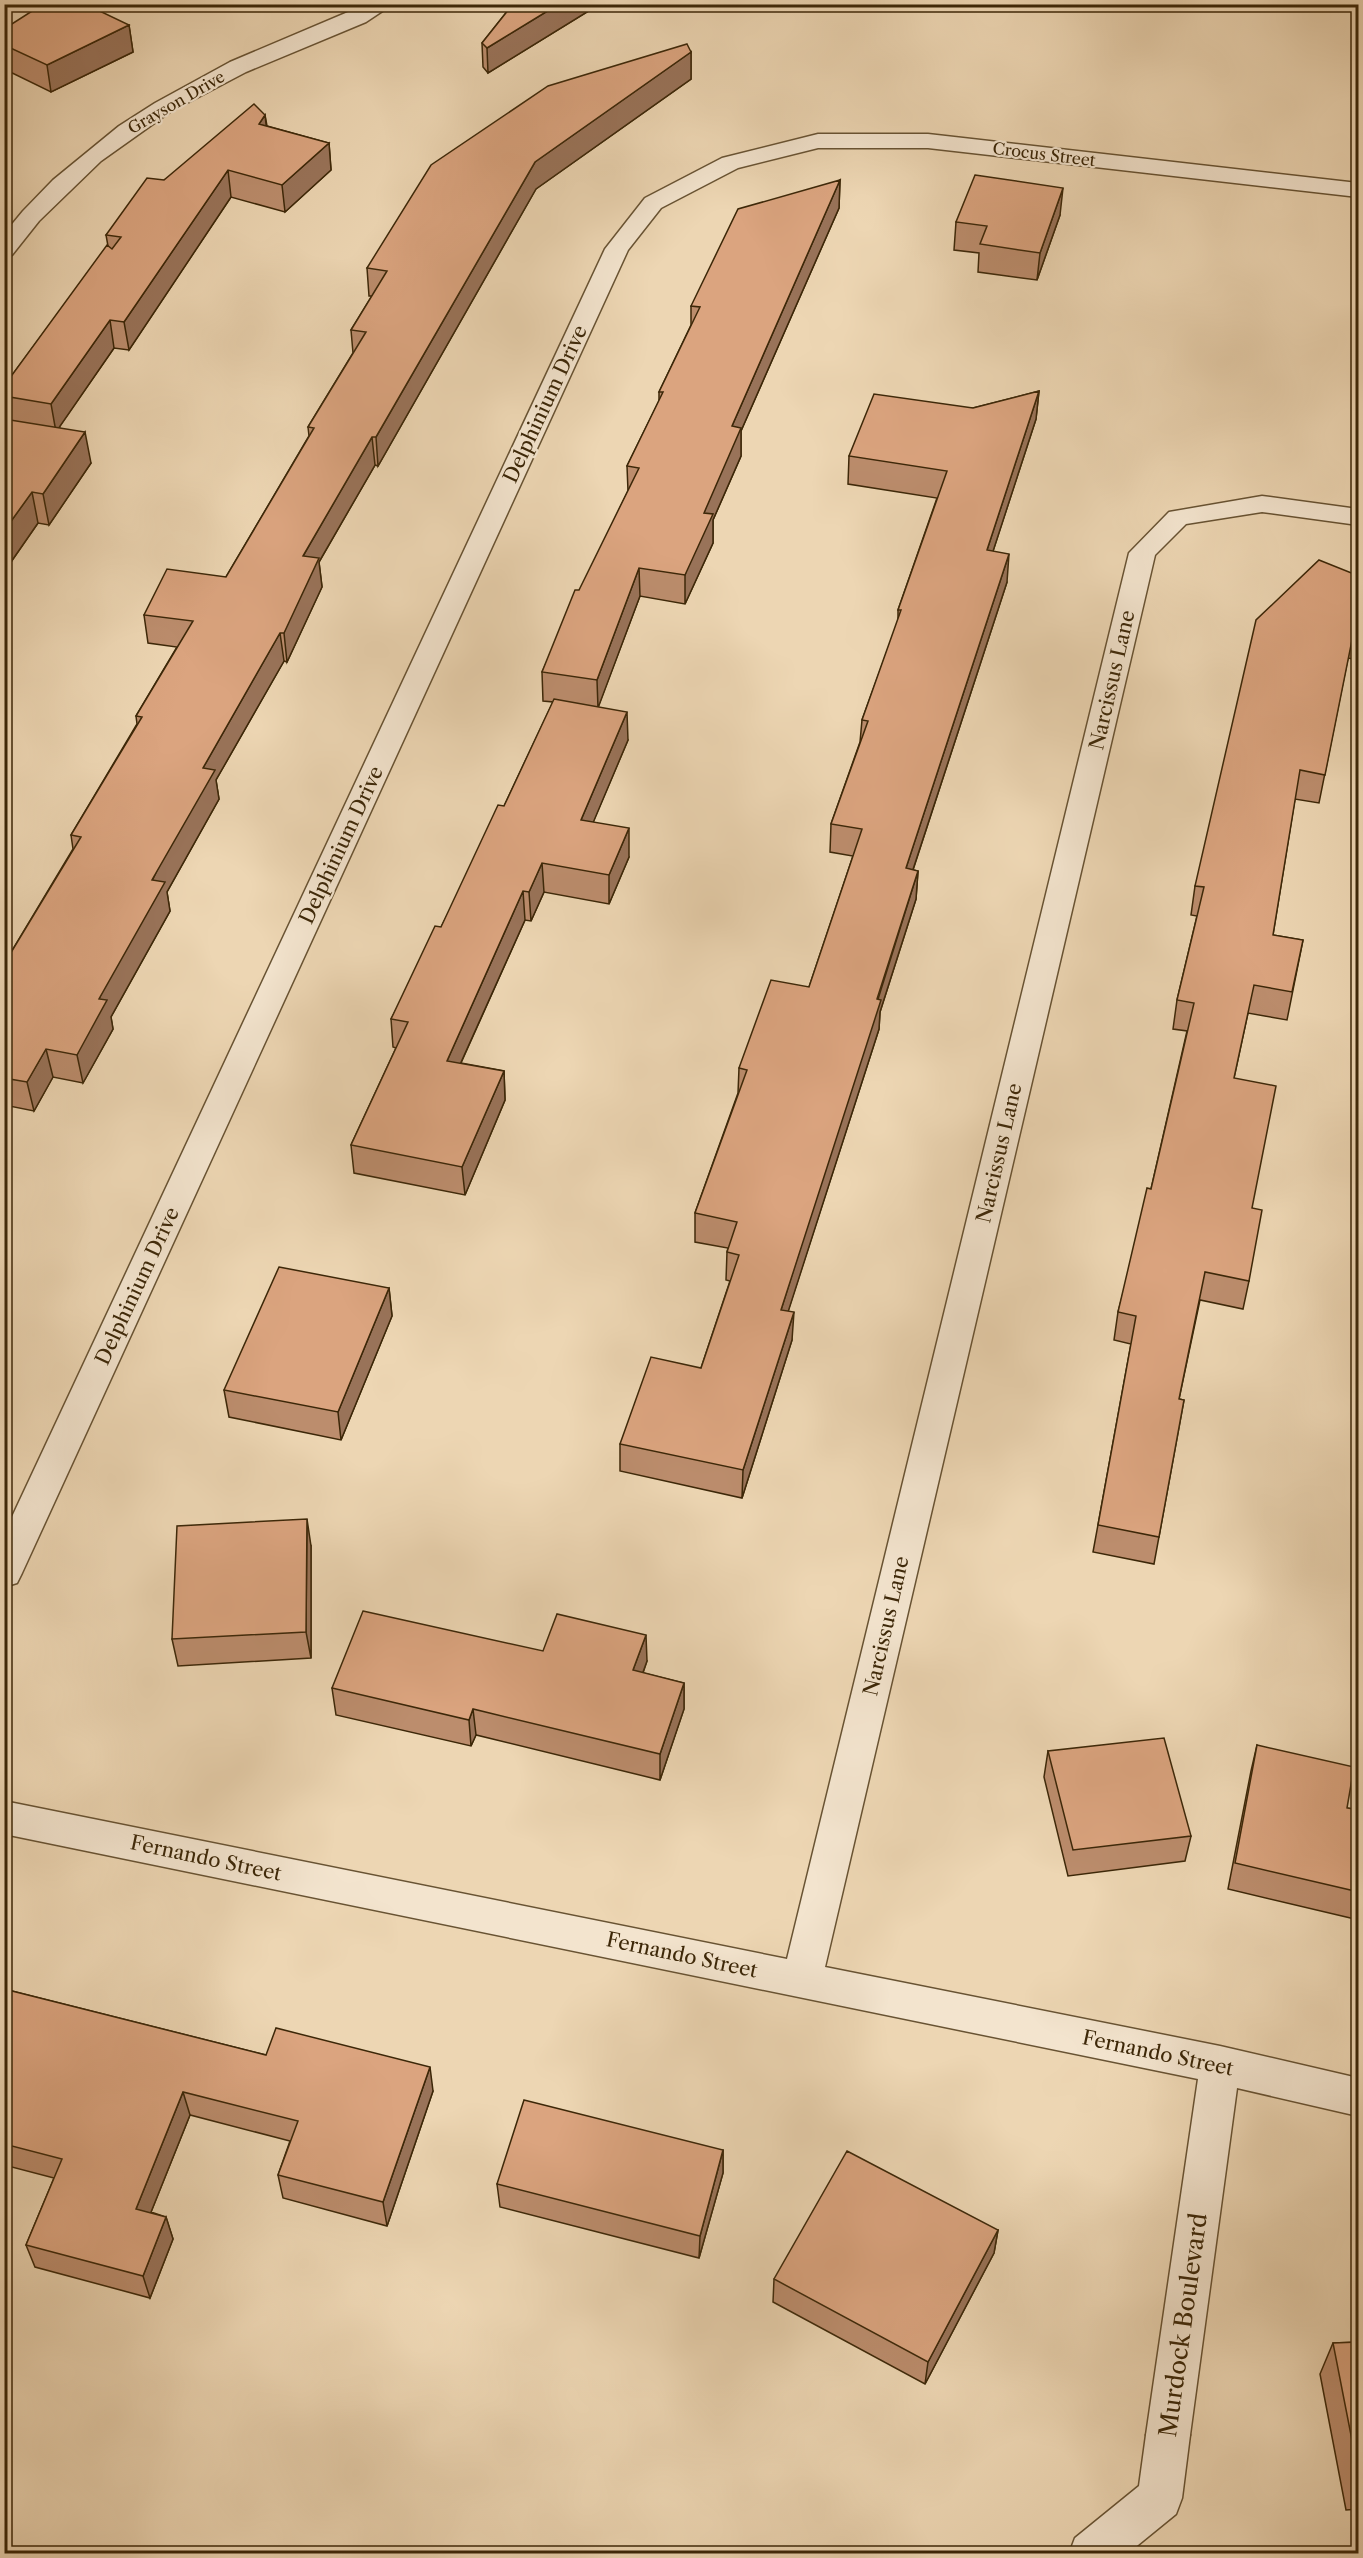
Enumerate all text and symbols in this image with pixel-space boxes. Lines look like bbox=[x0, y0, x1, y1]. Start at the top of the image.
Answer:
street label: Grayson Drive bbox=[124, 66, 228, 138]
street label: Crocus Street bbox=[991, 138, 1097, 170]
street label: Delphinium Drive bbox=[498, 321, 592, 487]
street label: Narcissus Lane bbox=[1084, 608, 1140, 752]
street label: Delphinium Drive bbox=[294, 762, 388, 928]
street label: Narcissus Lane bbox=[971, 1081, 1027, 1225]
street label: Delphinium Drive bbox=[90, 1203, 184, 1369]
street label: Narcissus Lane bbox=[858, 1554, 914, 1698]
street label: Fernando Street bbox=[128, 1830, 284, 1886]
street label: Fernando Street bbox=[604, 1927, 760, 1983]
street label: Fernando Street bbox=[1080, 2025, 1236, 2081]
street label: Murdock Boulevard bbox=[1153, 2211, 1213, 2439]

